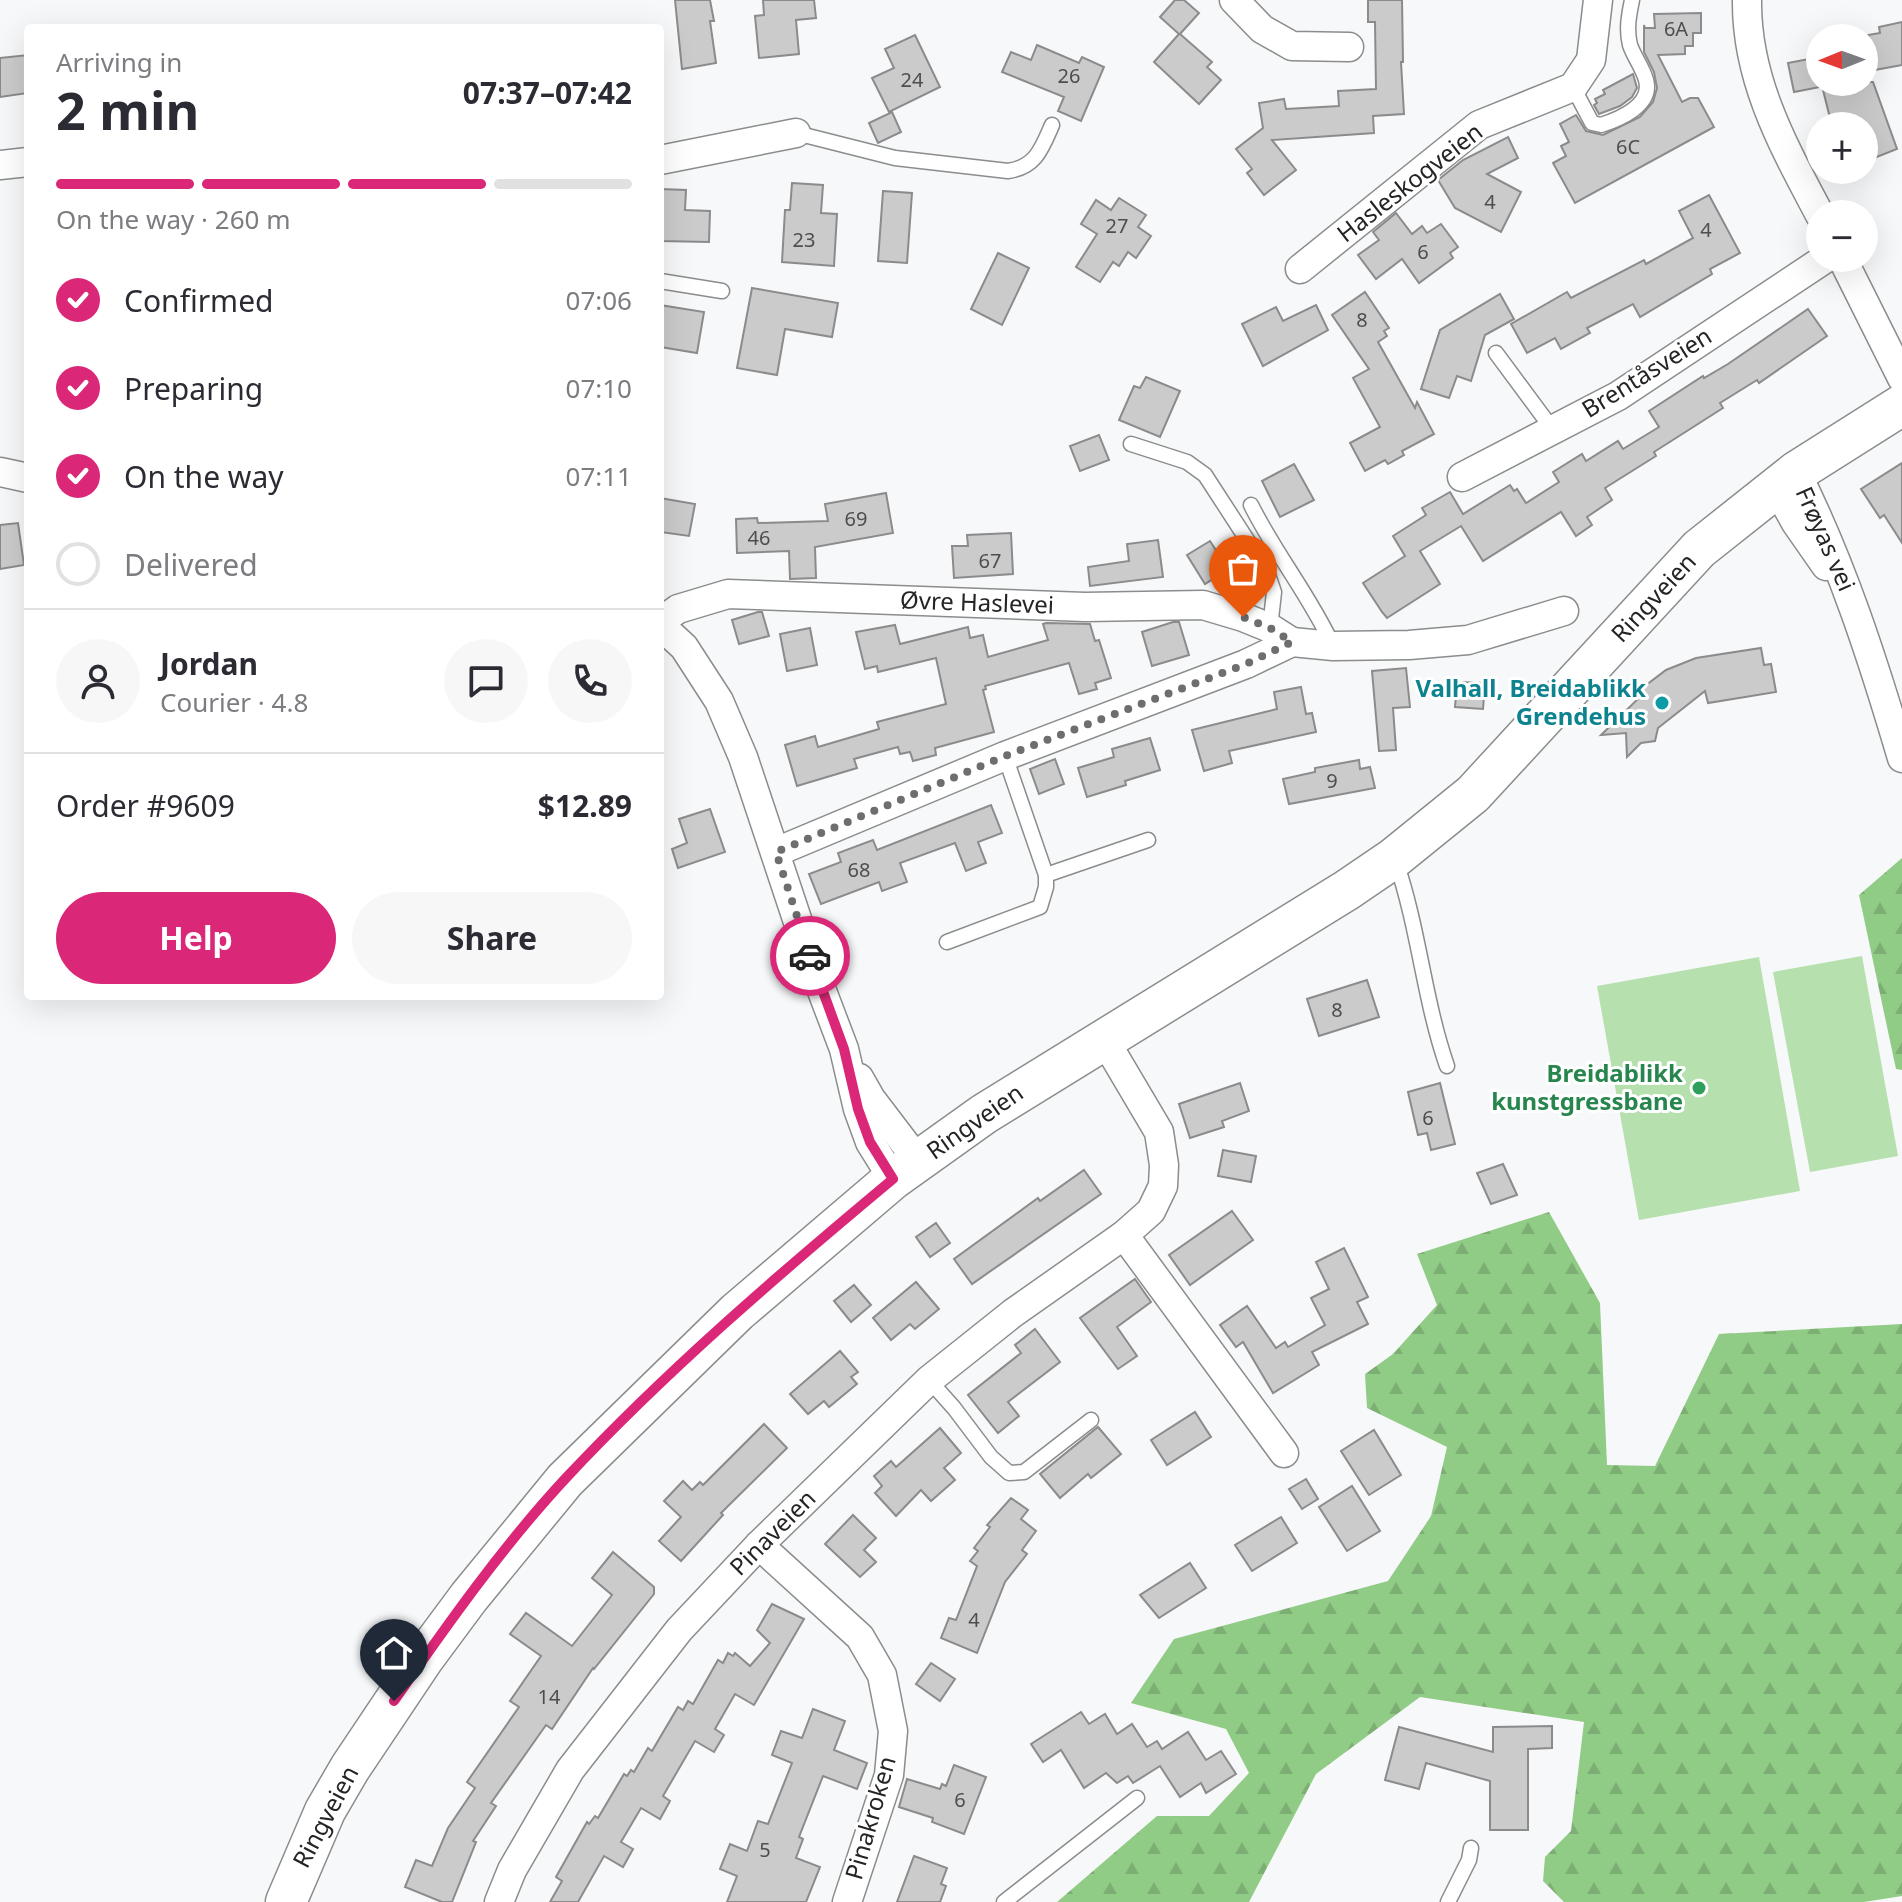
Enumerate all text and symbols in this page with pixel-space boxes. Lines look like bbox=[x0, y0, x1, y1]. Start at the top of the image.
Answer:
house number: 6A bbox=[1664, 15, 1688, 42]
north arrow bbox=[1806, 24, 1878, 96]
map controls bbox=[1806, 24, 1878, 272]
text: Arriving in bbox=[56, 44, 182, 80]
house number: 26 bbox=[1058, 62, 1080, 89]
house number: 24 bbox=[901, 66, 924, 93]
text: 07:37–07:42 bbox=[463, 72, 632, 113]
text: 2 min bbox=[56, 74, 199, 145]
button: + bbox=[1806, 112, 1878, 184]
street label: Hasleskogveien bbox=[1329, 115, 1489, 249]
house number: 6C bbox=[1616, 133, 1640, 160]
house number: 4 bbox=[1484, 188, 1496, 215]
button: − bbox=[1806, 200, 1878, 272]
text: On the way · 260 m bbox=[56, 201, 290, 237]
house number: 27 bbox=[1106, 212, 1128, 239]
house number: 4 bbox=[1700, 216, 1712, 243]
house number: 23 bbox=[793, 226, 815, 253]
house number: 6 bbox=[1417, 238, 1429, 265]
icon: check bbox=[56, 278, 100, 322]
text: Confirmed bbox=[124, 280, 274, 321]
text: 07:06 bbox=[566, 282, 632, 318]
house number: 8 bbox=[1356, 306, 1368, 333]
street label: Brentåsveien bbox=[1575, 319, 1717, 425]
icon: check bbox=[56, 366, 100, 410]
text: Preparing bbox=[124, 368, 263, 409]
text: 07:10 bbox=[566, 370, 632, 406]
icon: check bbox=[56, 454, 100, 498]
text: On the way bbox=[124, 456, 284, 497]
text: 07:11 bbox=[566, 458, 632, 494]
street label: Frøyas vei bbox=[1789, 481, 1864, 596]
house number: 69 bbox=[845, 505, 867, 532]
house number: 46 bbox=[748, 524, 770, 551]
pin bbox=[1209, 535, 1277, 617]
text: Delivered bbox=[124, 544, 258, 585]
street label: Ringveien bbox=[1603, 545, 1703, 649]
house number: 67 bbox=[979, 547, 1001, 574]
icon: bag bbox=[1221, 547, 1265, 591]
street label: Øvre Haslevei bbox=[899, 582, 1055, 621]
button: person bbox=[56, 639, 140, 723]
button: chat bbox=[444, 639, 528, 723]
button: phone bbox=[548, 639, 632, 723]
text: Jordan bbox=[160, 643, 258, 684]
place label: Valhall, Breidablikk Grendehus bbox=[1415, 671, 1646, 732]
text: Courier · 4.8 bbox=[160, 684, 308, 720]
marker: Valhall, Breidablikk Grendehus bbox=[1653, 694, 1671, 712]
house number: 9 bbox=[1326, 767, 1338, 794]
text: Order #9609 bbox=[56, 785, 235, 826]
text: $12.89 bbox=[538, 785, 632, 826]
house number: 68 bbox=[848, 856, 870, 883]
button: Help bbox=[56, 892, 336, 984]
button: Share bbox=[352, 892, 632, 984]
courier bbox=[770, 916, 850, 996]
icon: car bbox=[788, 934, 832, 978]
house number: 8 bbox=[1331, 996, 1343, 1023]
place label: Breidablikk kunstgressbane bbox=[1491, 1056, 1683, 1117]
street label: Ringveien bbox=[919, 1075, 1029, 1166]
marker: Breidablikk kunstgressbane bbox=[1690, 1079, 1708, 1097]
house number: 6 bbox=[1422, 1104, 1434, 1131]
street label: Pinaveien bbox=[722, 1482, 822, 1582]
house number: 4 bbox=[968, 1606, 980, 1633]
pin bbox=[360, 1619, 428, 1701]
icon: home bbox=[372, 1631, 416, 1675]
house number: 14 bbox=[538, 1683, 561, 1710]
street label: Pinakroken bbox=[836, 1752, 903, 1883]
street label: Ringveien bbox=[284, 1760, 365, 1873]
house number: 6 bbox=[954, 1786, 966, 1813]
house number: 5 bbox=[759, 1836, 771, 1863]

